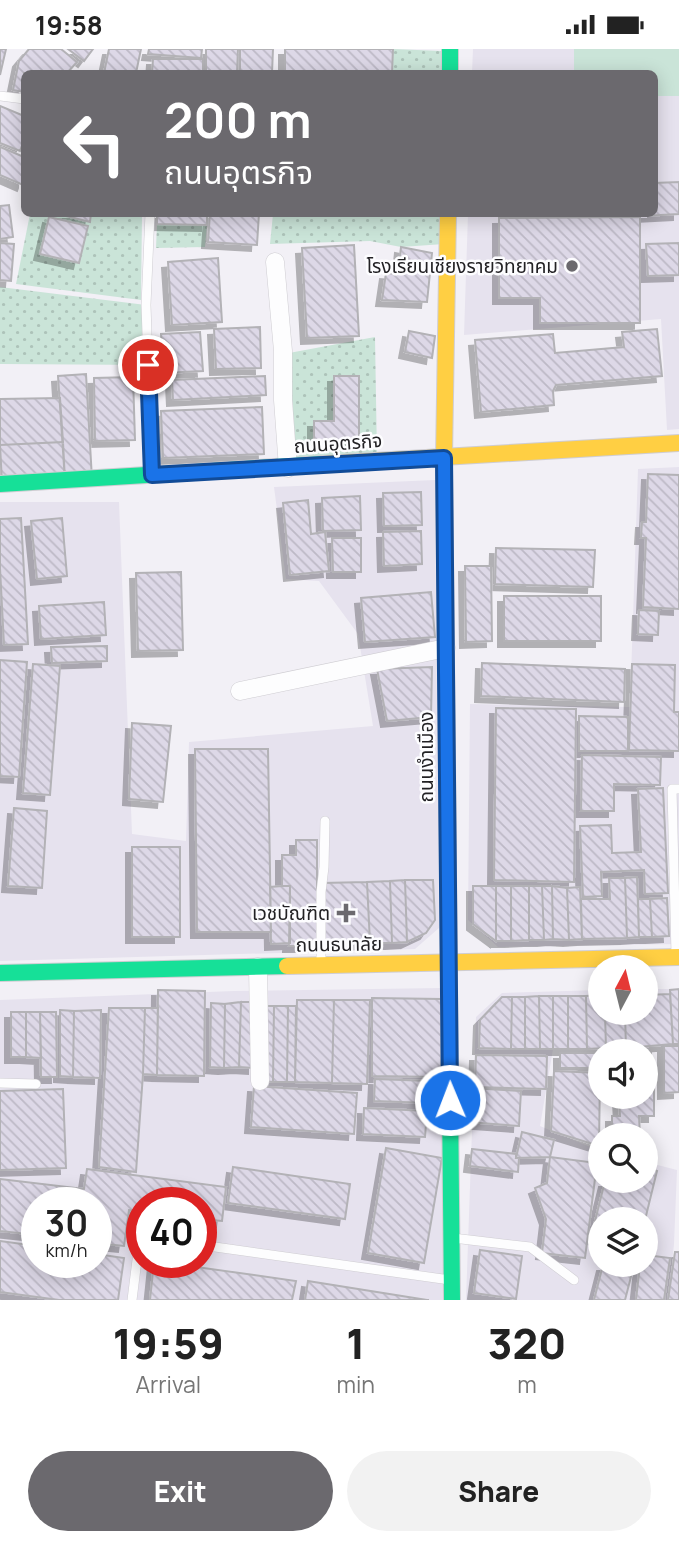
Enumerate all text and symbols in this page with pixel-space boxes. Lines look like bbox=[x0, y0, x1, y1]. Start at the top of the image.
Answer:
text: 19:58 bbox=[35, 7, 103, 43]
text: 200 m bbox=[164, 86, 312, 153]
icon: left bbox=[49, 98, 140, 189]
text: ถนนอุตรกิจ bbox=[164, 150, 313, 194]
place label: โรงเรียนเชียงรายวิทยาคม bbox=[366, 253, 558, 279]
marker: โรงเรียนเชียงรายวิทยาคม bbox=[564, 258, 580, 274]
pin bbox=[118, 335, 178, 395]
icon: arrive bbox=[129, 346, 167, 384]
street label: ถนนอุตรกิจ bbox=[293, 427, 383, 459]
street label: ถนนงำเมือง bbox=[413, 711, 439, 803]
place label: เวชบัณฑิต bbox=[252, 900, 330, 926]
marker: เวชบัณฑิต bbox=[336, 903, 356, 923]
street label: ถนนธนาลัย bbox=[295, 930, 383, 958]
north arrow bbox=[588, 955, 658, 1025]
map controls bbox=[588, 955, 658, 1277]
button: sound bbox=[588, 1039, 658, 1109]
position arrow bbox=[413, 1063, 487, 1137]
button: search bbox=[588, 1123, 658, 1193]
speed limit sign: 40 bbox=[126, 1187, 217, 1278]
text: 30 bbox=[45, 1199, 88, 1247]
button: layers bbox=[588, 1207, 658, 1277]
text: km/h bbox=[46, 1238, 87, 1262]
text: 19:59 bbox=[113, 1314, 224, 1372]
text: 1 bbox=[346, 1314, 365, 1372]
text: 320 bbox=[488, 1314, 566, 1372]
text: Arrival bbox=[135, 1368, 201, 1400]
text: min bbox=[337, 1368, 375, 1400]
text: m bbox=[517, 1368, 537, 1400]
button: Exit bbox=[28, 1451, 333, 1531]
button: Share bbox=[347, 1451, 651, 1531]

